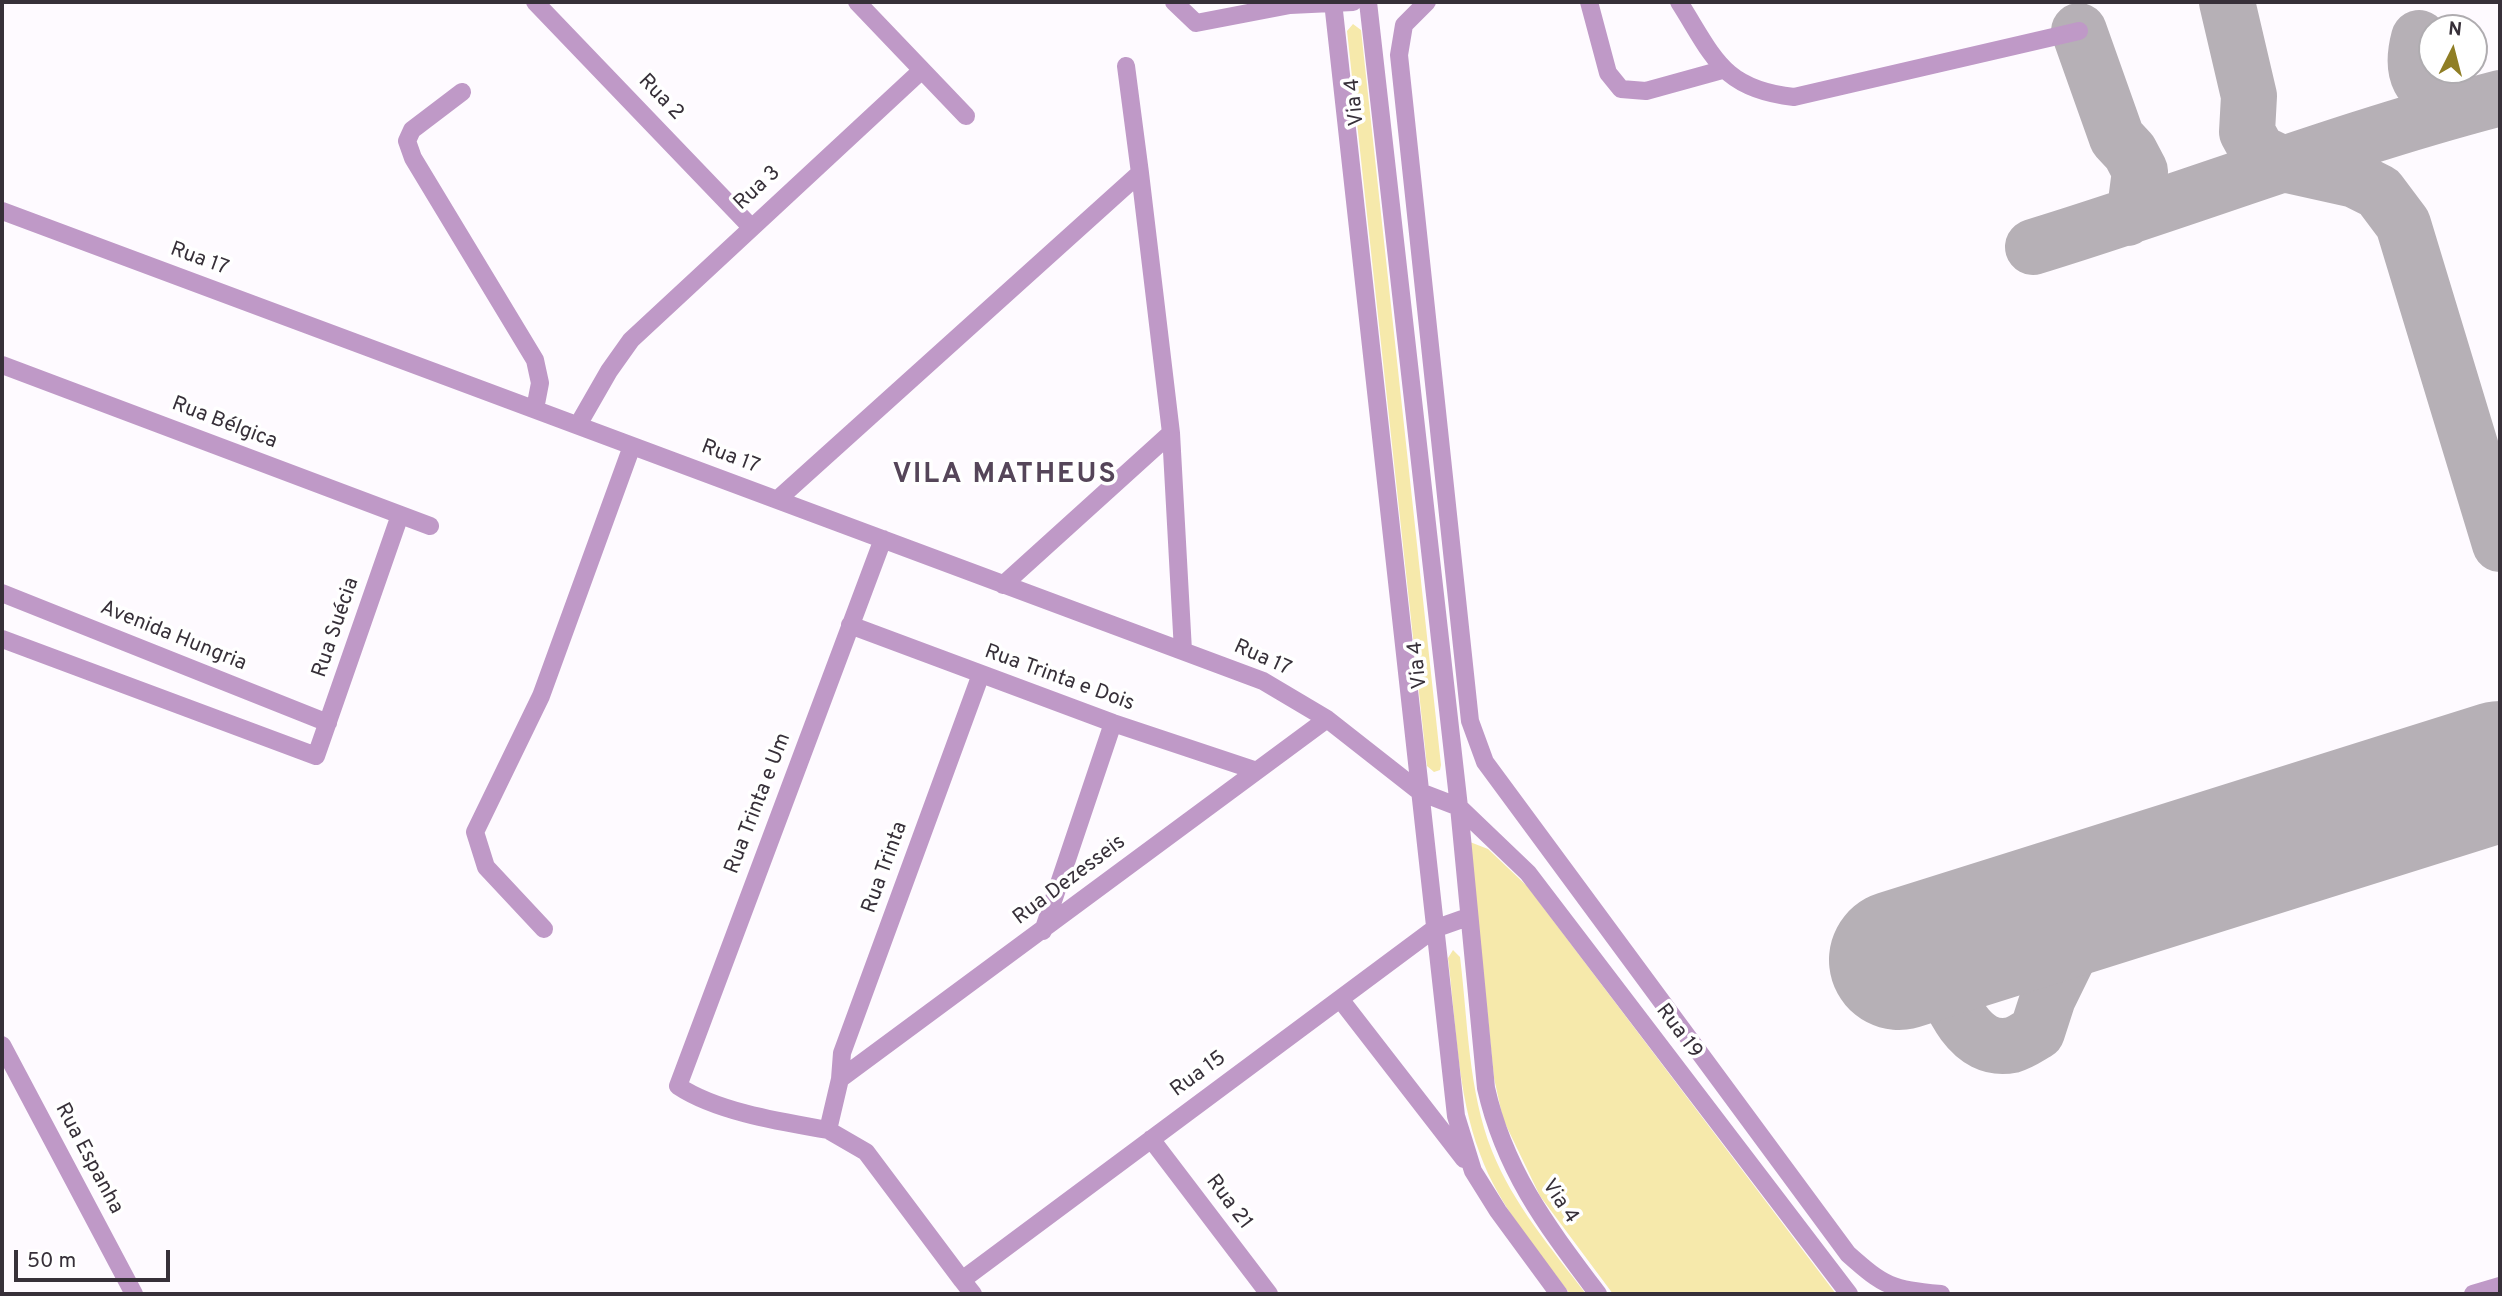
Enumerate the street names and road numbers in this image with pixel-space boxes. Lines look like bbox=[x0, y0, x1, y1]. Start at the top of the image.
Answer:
street label: Rua 2 bbox=[632, 70, 688, 126]
street label: Via 4 bbox=[1341, 77, 1371, 127]
street label: Rua 3 bbox=[730, 161, 786, 217]
street label: Rua 17 bbox=[166, 238, 232, 282]
street label: Rua Bélgica bbox=[168, 392, 280, 456]
street label: Rua 17 bbox=[697, 435, 763, 481]
street label: Rua Suécia bbox=[308, 575, 366, 681]
street label: Avenida Hungria bbox=[96, 596, 250, 678]
street label: Rua 17 bbox=[1229, 635, 1295, 683]
street label: Rua Trinta e Dois bbox=[981, 640, 1137, 718]
street label: Via 4 bbox=[1404, 640, 1434, 690]
street label: Rua Trinta e Um bbox=[721, 730, 797, 878]
street label: Rua Trinta bbox=[858, 819, 914, 917]
street label: Rua Dezesseis bbox=[1009, 831, 1131, 931]
street label: Rua 19 bbox=[1649, 1000, 1707, 1064]
street label: Rua 15 bbox=[1166, 1046, 1232, 1104]
street label: Rua Espanha bbox=[48, 1099, 128, 1219]
street label: Rua 21 bbox=[1199, 1171, 1257, 1235]
street label: Via 4 bbox=[1535, 1175, 1583, 1229]

